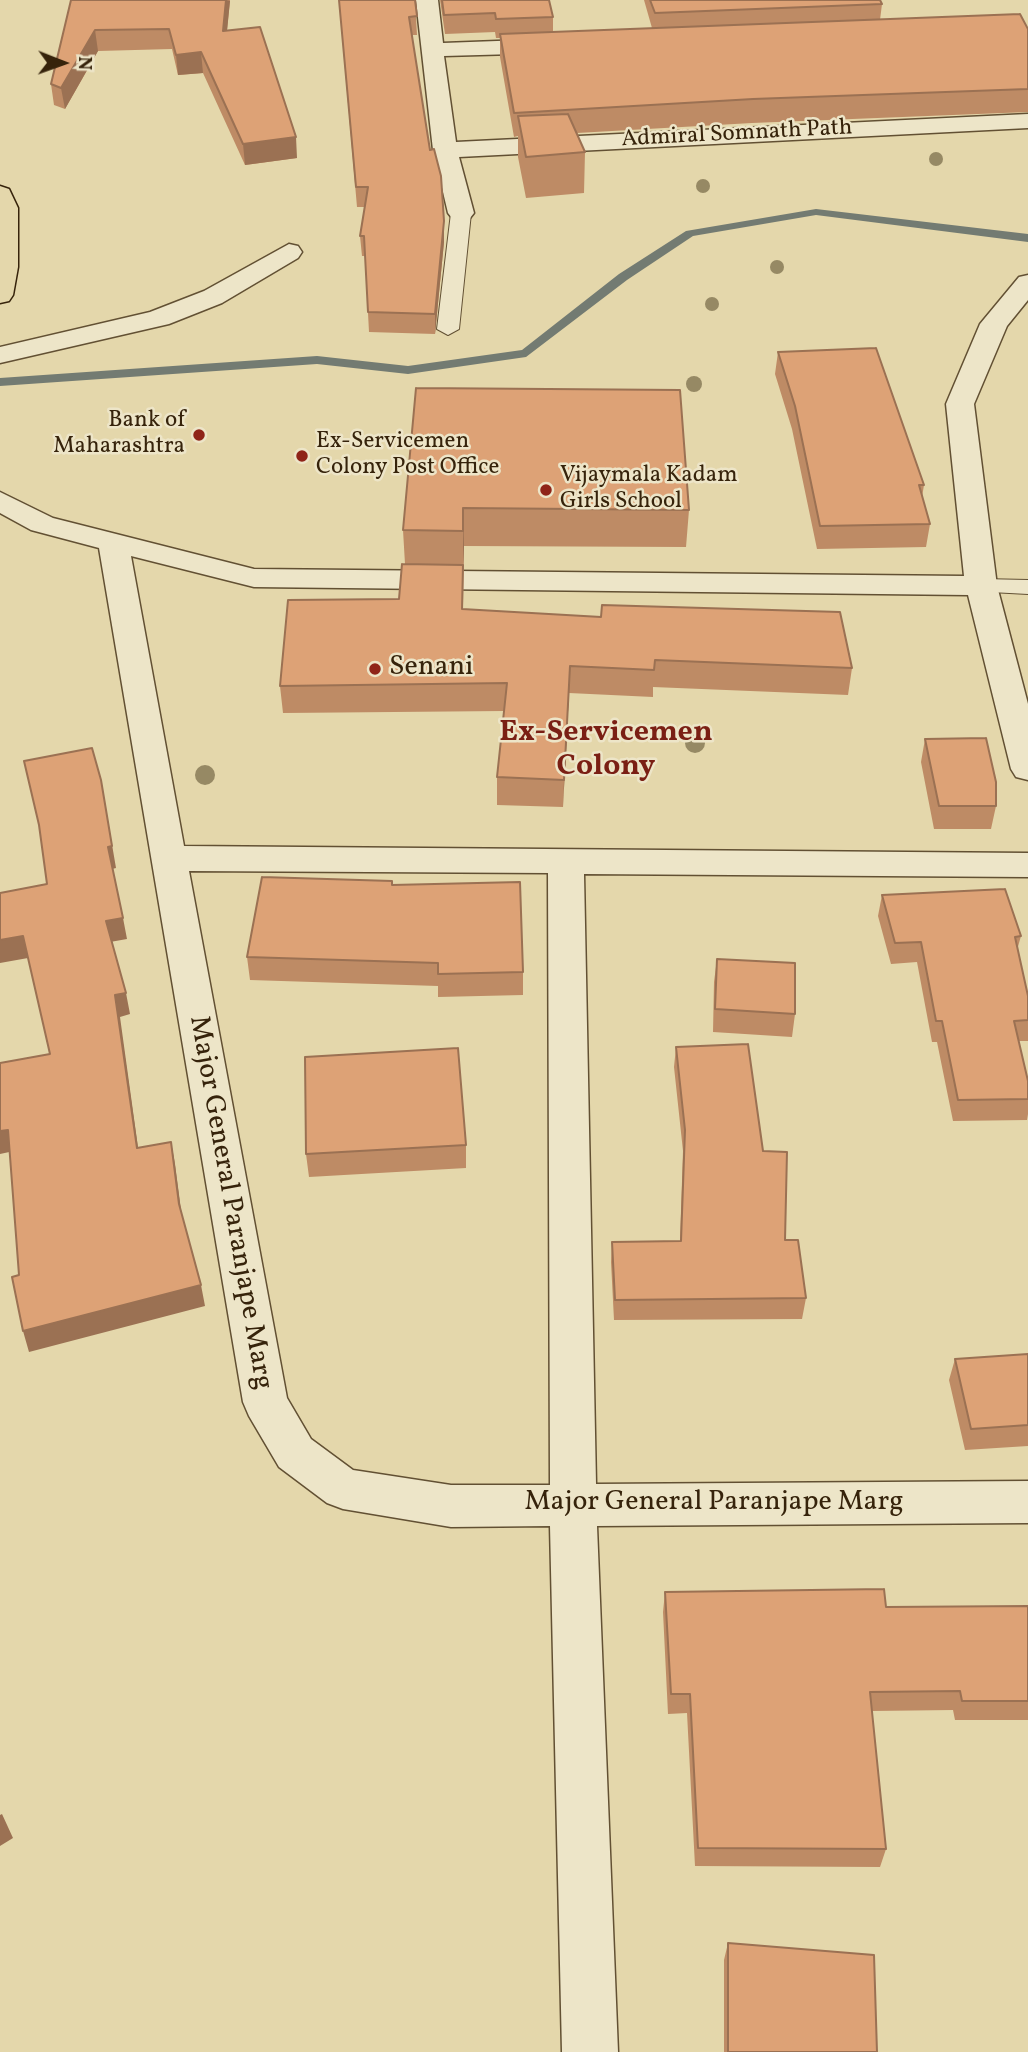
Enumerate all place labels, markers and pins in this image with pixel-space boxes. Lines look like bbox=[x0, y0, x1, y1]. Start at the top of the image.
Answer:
place label: Bank of Maharashtra bbox=[53, 408, 185, 462]
marker: Bank of Maharashtra bbox=[191, 427, 207, 443]
place label: Ex-Servicemen Colony Post Office bbox=[316, 429, 499, 483]
marker: Ex-Servicemen Colony Post Office bbox=[294, 448, 310, 464]
place label: Vijaymala Kadam Girls School bbox=[560, 463, 738, 517]
marker: Vijaymala Kadam Girls School bbox=[538, 482, 554, 498]
place label: Senani bbox=[389, 652, 474, 686]
marker: Senani bbox=[367, 661, 383, 677]

